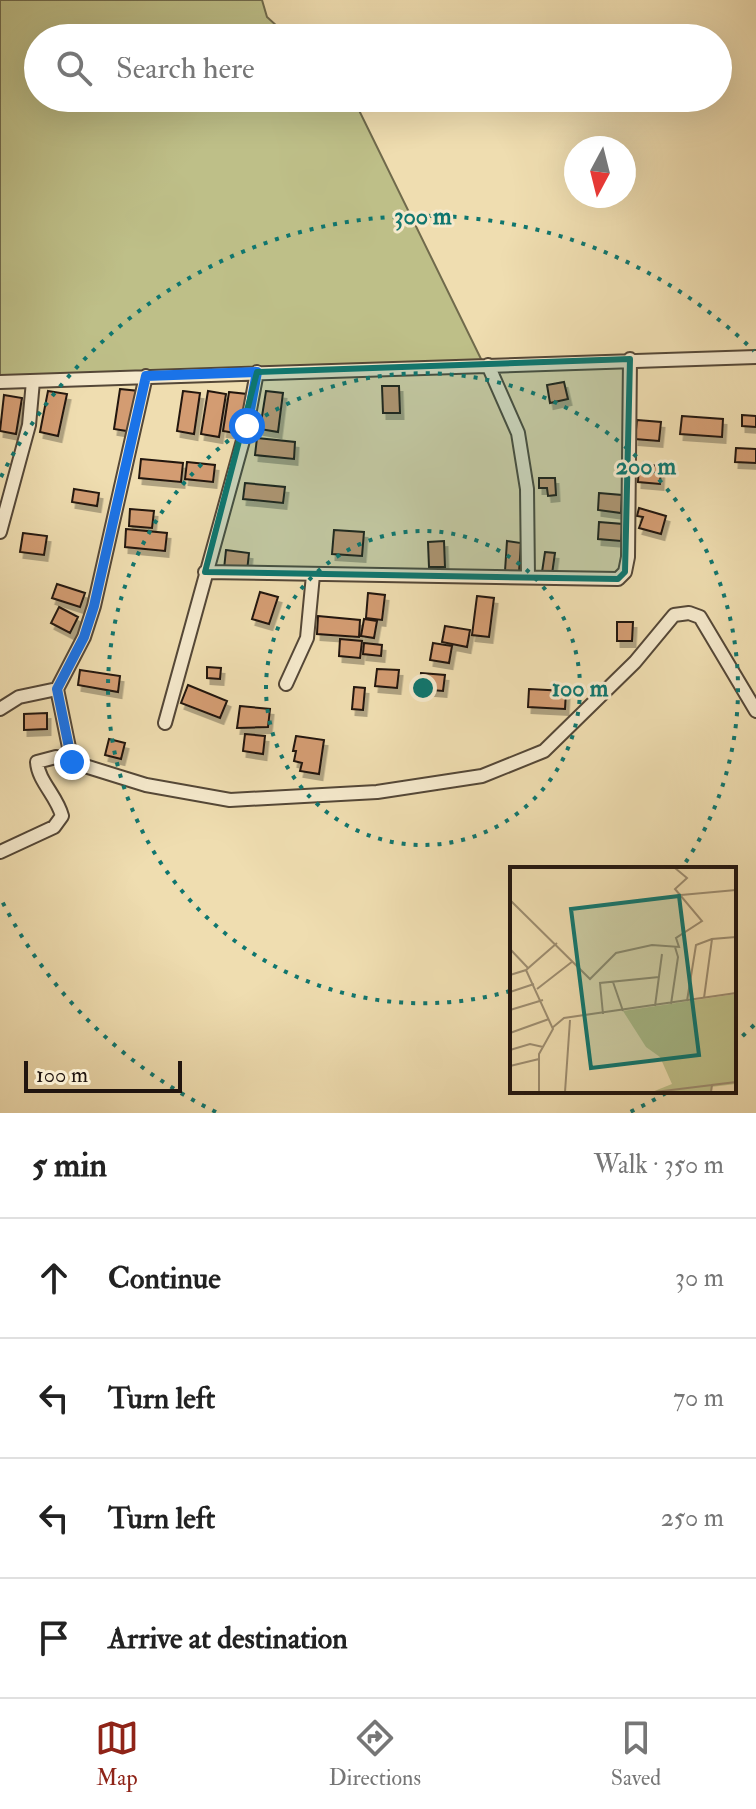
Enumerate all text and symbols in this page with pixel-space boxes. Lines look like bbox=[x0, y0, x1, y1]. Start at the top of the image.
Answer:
search box bbox=[24, 24, 732, 112]
icon: search bbox=[52, 46, 96, 90]
text: Search here bbox=[116, 50, 255, 87]
north arrow bbox=[564, 136, 636, 208]
text: 300 m bbox=[394, 201, 452, 232]
route start bbox=[229, 408, 265, 444]
text: 200 m bbox=[616, 451, 677, 482]
text: 100 m bbox=[552, 673, 609, 704]
centre of rings bbox=[409, 674, 437, 702]
route end bbox=[54, 744, 90, 780]
inset map bbox=[510, 867, 736, 1093]
scale bar bbox=[24, 1057, 182, 1093]
text: 100 m bbox=[36, 1061, 88, 1089]
text: 5 min bbox=[32, 1144, 107, 1187]
text: Walk · 350 m bbox=[594, 1149, 724, 1181]
icon: ahead bbox=[32, 1256, 76, 1300]
text: Continue bbox=[108, 1260, 221, 1297]
text: 30 m bbox=[675, 1262, 724, 1294]
icon: left bbox=[32, 1376, 76, 1420]
text: Turn left bbox=[108, 1380, 215, 1417]
text: 70 m bbox=[673, 1382, 724, 1414]
icon: left bbox=[32, 1496, 76, 1540]
text: Turn left bbox=[108, 1500, 215, 1537]
text: 250 m bbox=[661, 1502, 724, 1534]
icon: arrive bbox=[32, 1616, 76, 1660]
text: Arrive at destination bbox=[108, 1620, 348, 1657]
tab: Map bbox=[95, 1716, 139, 1792]
tab: Directions bbox=[329, 1716, 421, 1792]
tab: Saved bbox=[611, 1716, 661, 1792]

